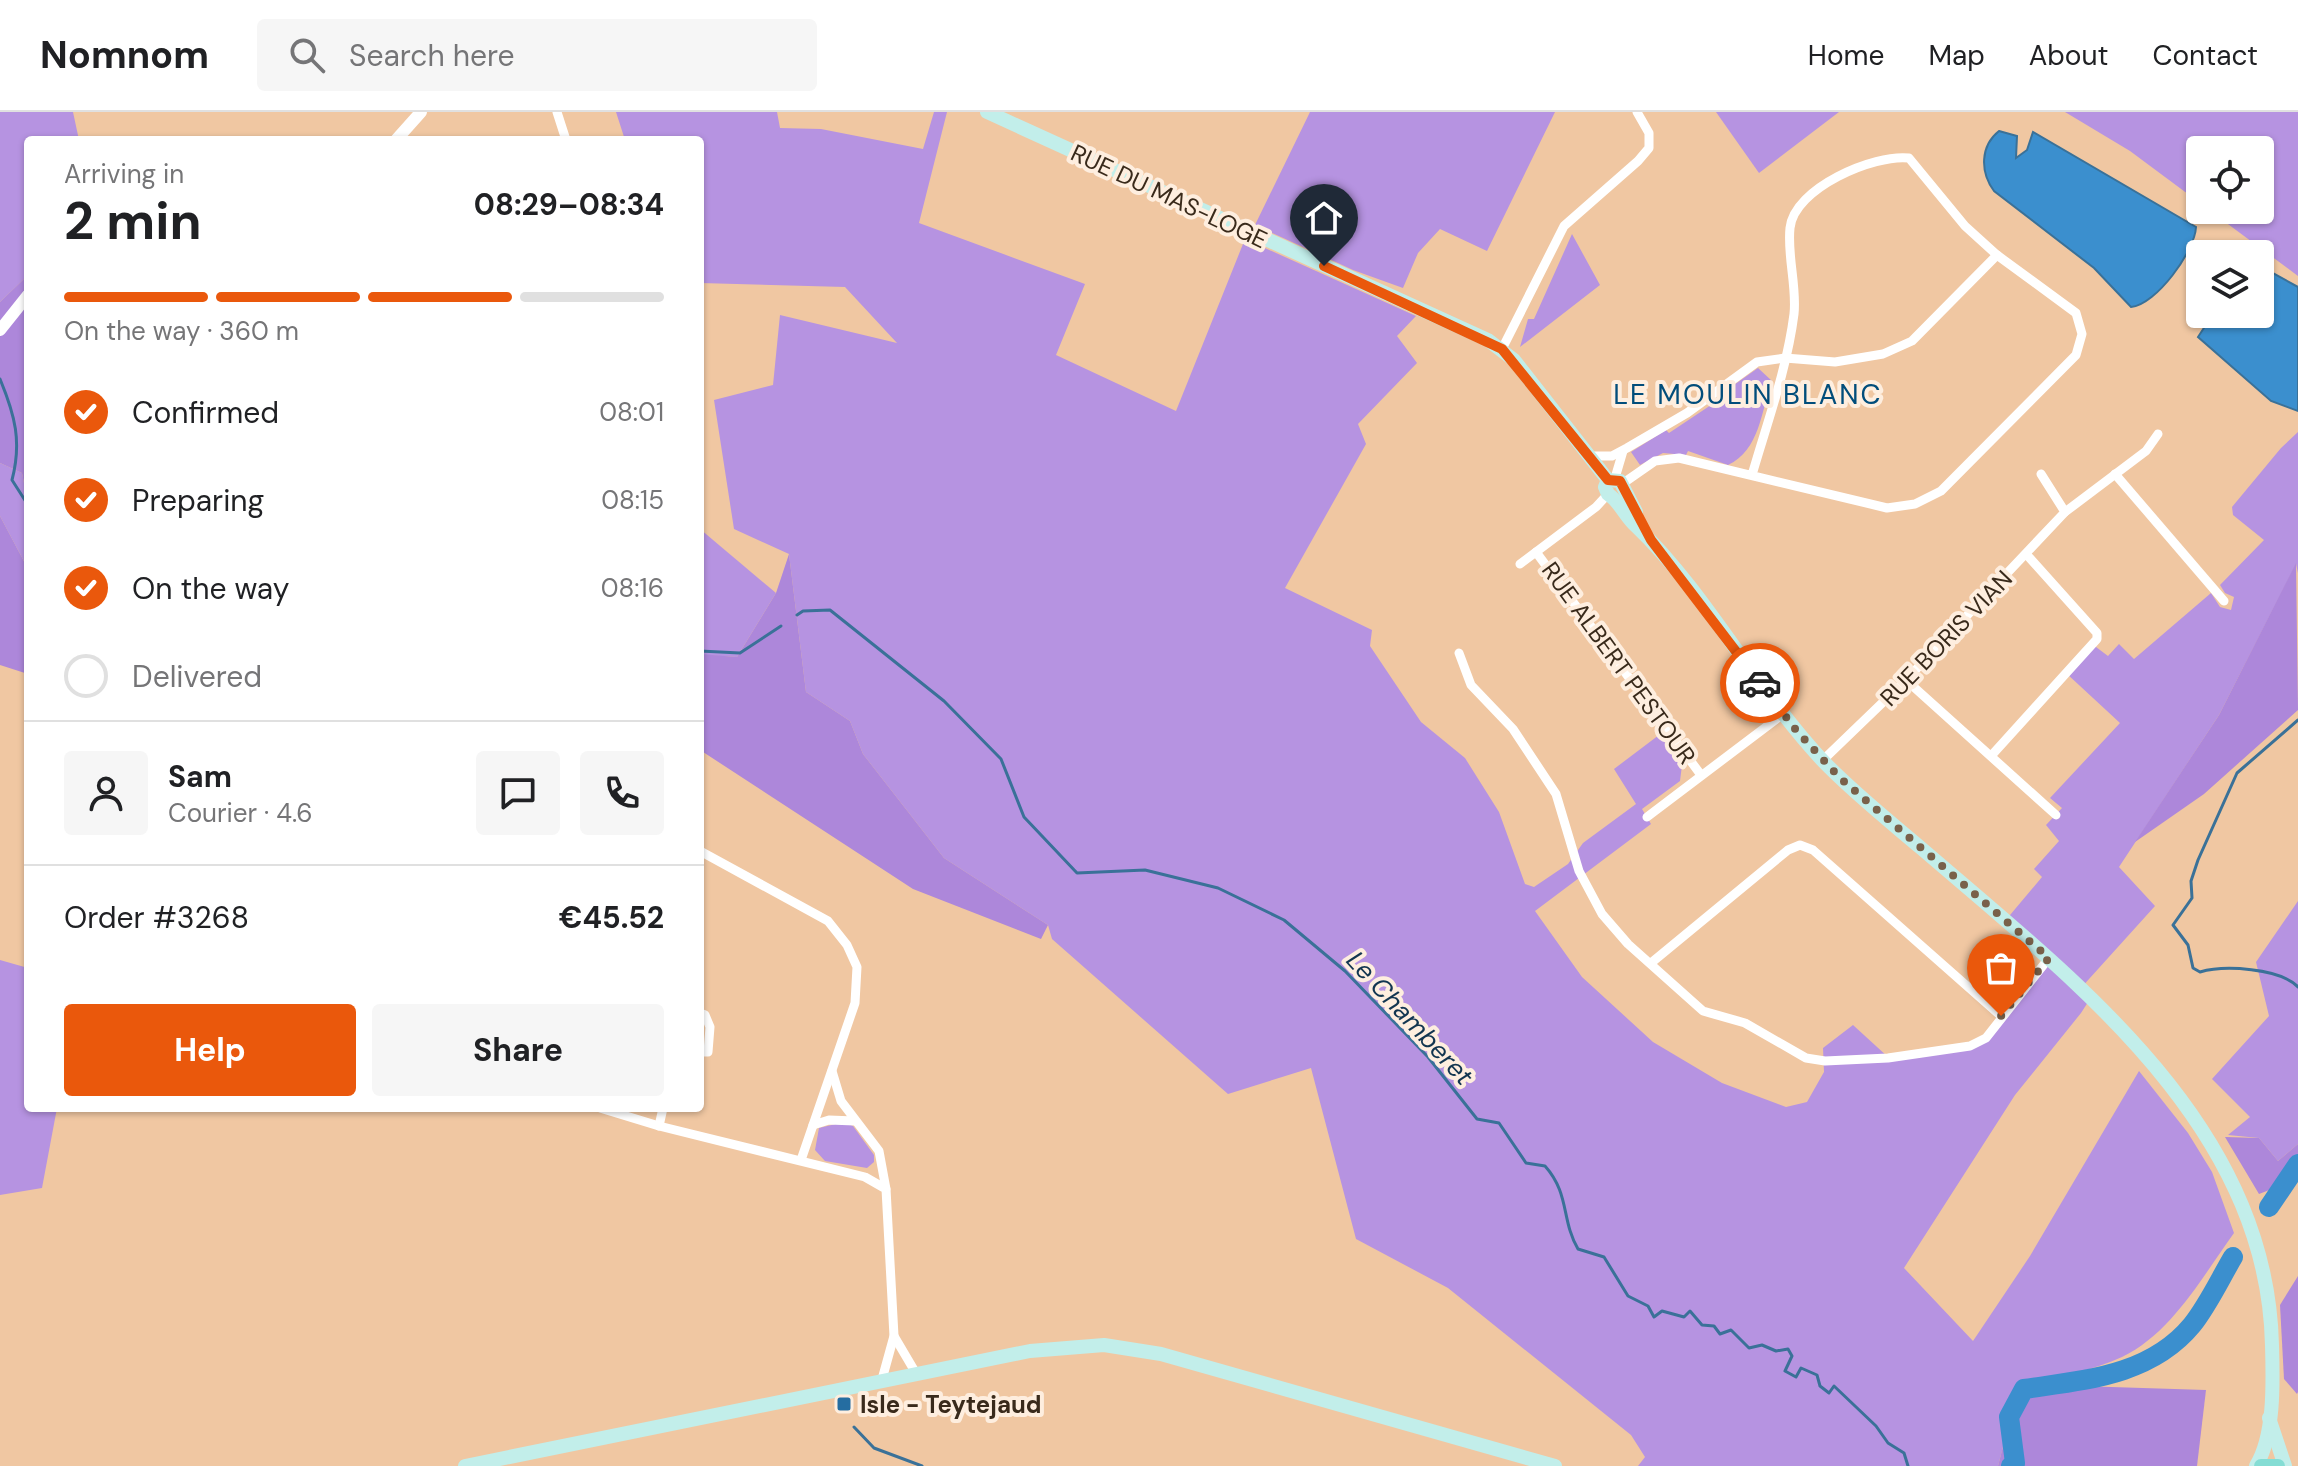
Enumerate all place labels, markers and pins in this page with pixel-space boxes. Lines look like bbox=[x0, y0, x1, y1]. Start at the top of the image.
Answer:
pin bbox=[1290, 184, 1358, 266]
pin bbox=[1967, 934, 2035, 1016]
place label: Isle - Teytejaud bbox=[860, 1389, 1041, 1420]
marker: Isle - Teytejaud bbox=[835, 1395, 853, 1413]

